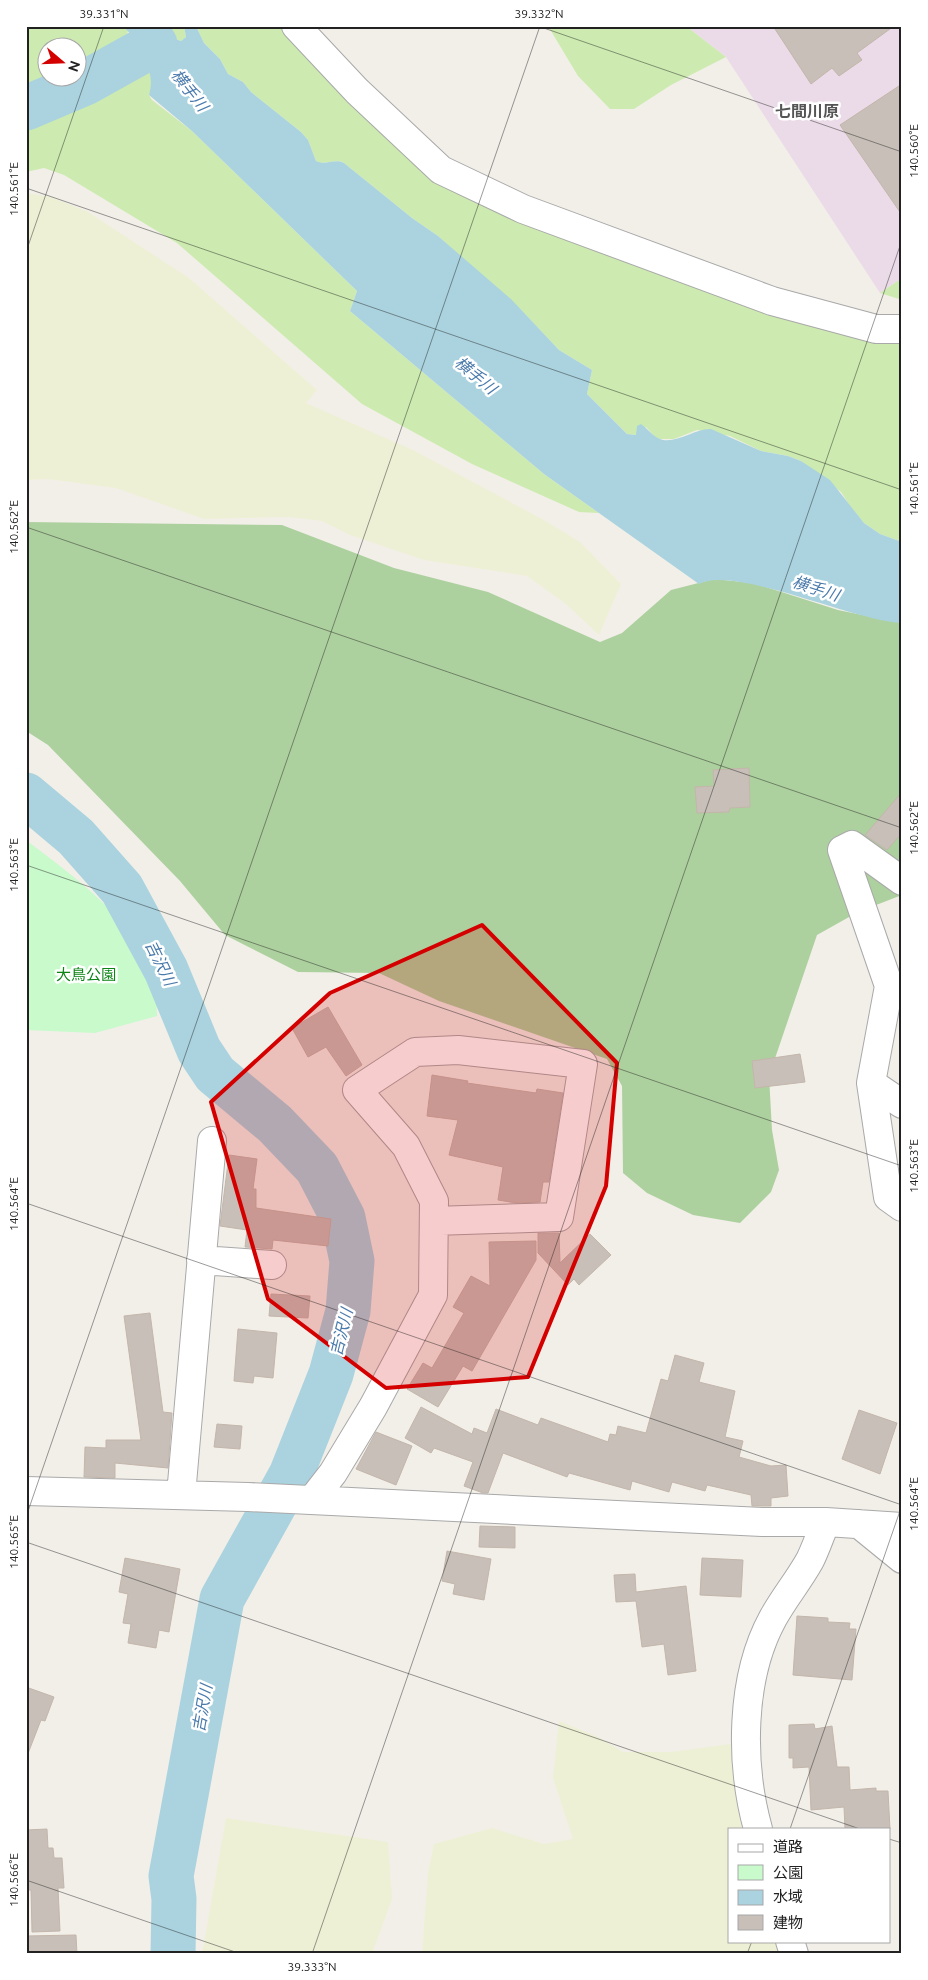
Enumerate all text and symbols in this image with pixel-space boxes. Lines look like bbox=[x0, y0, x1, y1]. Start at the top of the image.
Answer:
text: 39.331°N bbox=[79, 7, 129, 20]
text: 39.332°N bbox=[514, 7, 564, 20]
north arrow bbox=[38, 38, 88, 88]
text: N bbox=[65, 59, 84, 74]
water label: 横手川 bbox=[168, 66, 213, 116]
district label: 七間川原 bbox=[775, 102, 839, 120]
text: 140.560°E bbox=[907, 124, 920, 178]
text: 140.561°E bbox=[7, 162, 20, 216]
water label: 横手川 bbox=[452, 353, 502, 399]
text: 140.561°E bbox=[907, 462, 920, 516]
text: 140.562°E bbox=[7, 500, 20, 554]
water label: 横手川 bbox=[790, 572, 844, 605]
text: 140.562°E bbox=[907, 801, 920, 855]
text: 140.563°E bbox=[7, 838, 20, 892]
water label: 吉沢川 bbox=[142, 937, 180, 990]
park label: 大鳥公園 bbox=[56, 966, 116, 983]
text: 140.563°E bbox=[907, 1139, 920, 1193]
text: 140.564°E bbox=[7, 1177, 20, 1231]
water label: 吉沢川 bbox=[326, 1305, 356, 1357]
text: 140.564°E bbox=[907, 1477, 920, 1531]
text: 140.565°E bbox=[7, 1515, 20, 1569]
water label: 吉沢川 bbox=[189, 1681, 215, 1733]
legend bbox=[728, 1828, 890, 1942]
text: 道路 bbox=[773, 1838, 803, 1855]
text: 140.566°E bbox=[7, 1853, 20, 1907]
text: 公園 bbox=[773, 1864, 803, 1881]
text: 水域 bbox=[773, 1888, 803, 1905]
text: 建物 bbox=[773, 1914, 803, 1931]
text: 39.333°N bbox=[287, 1960, 337, 1973]

